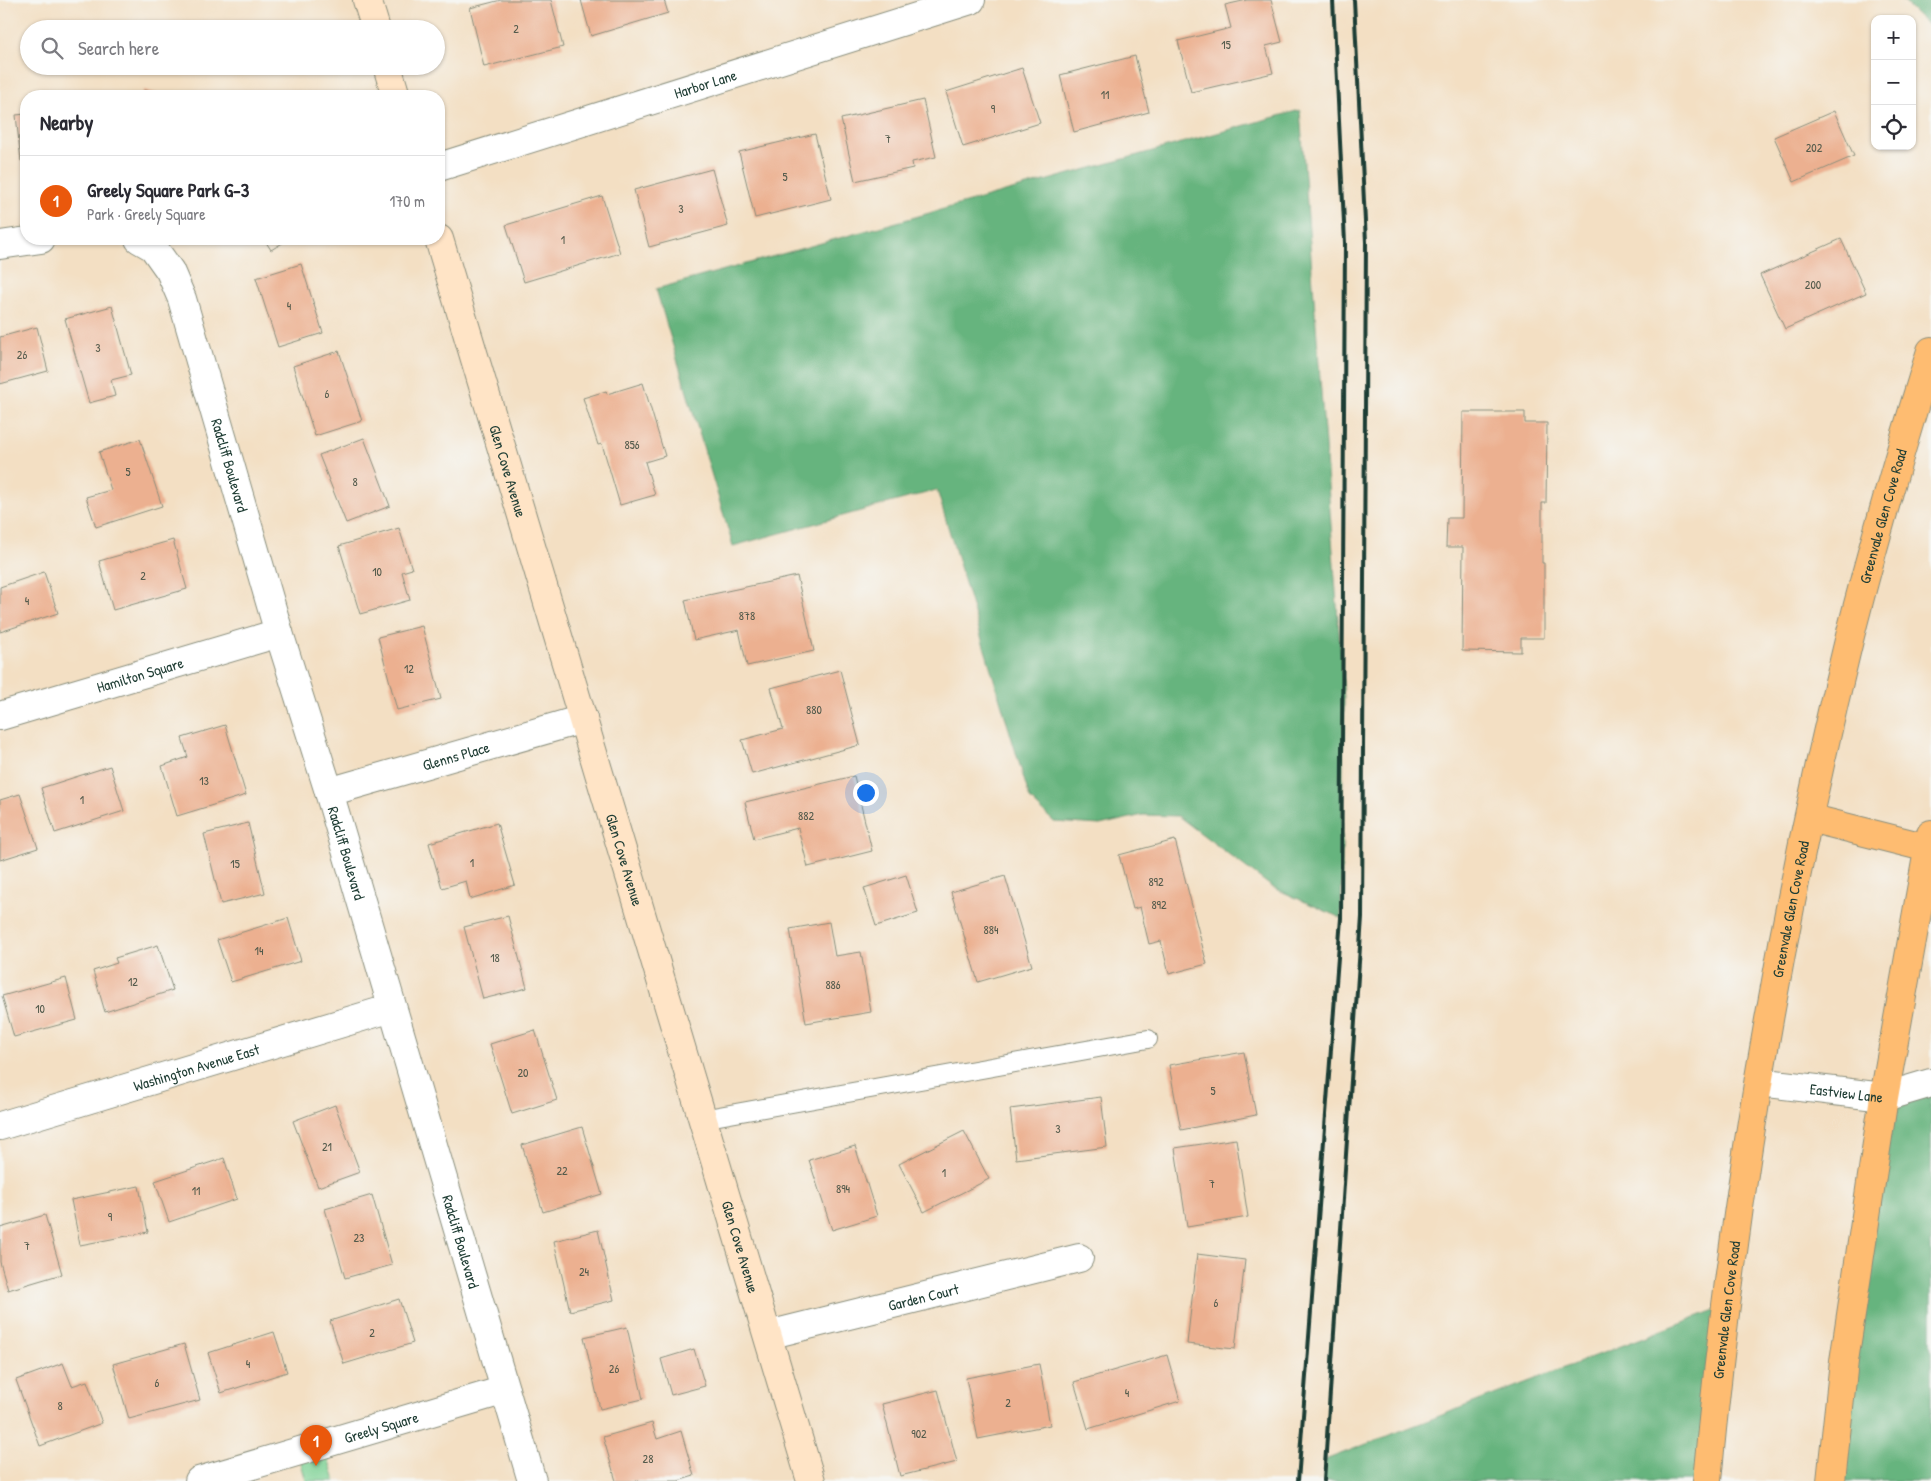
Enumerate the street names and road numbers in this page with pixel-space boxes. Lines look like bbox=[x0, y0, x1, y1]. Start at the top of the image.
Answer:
street label: Harbor Lane bbox=[671, 64, 739, 103]
street label: Radcliff Boulevard bbox=[207, 416, 254, 514]
street label: Glen Cove Avenue bbox=[485, 422, 532, 519]
street label: Greenvale Glen Cove Road bbox=[1854, 446, 1911, 586]
street label: Hamilton Square bbox=[94, 652, 186, 697]
street label: Glenns Place bbox=[420, 736, 492, 775]
street label: Radcliff Boulevard bbox=[323, 804, 371, 902]
street label: Glen Cove Avenue bbox=[601, 811, 649, 908]
street label: Greenvale Glen Cove Road bbox=[1766, 839, 1814, 979]
street label: Washington Avenue East bbox=[131, 1038, 263, 1096]
street label: Eastview Lane bbox=[1809, 1078, 1884, 1107]
street label: Radcliff Boulevard bbox=[438, 1192, 485, 1291]
street label: Glen Cove Avenue bbox=[717, 1198, 765, 1295]
street label: Greenvale Glen Cove Road bbox=[1707, 1240, 1745, 1380]
street label: Garden Court bbox=[886, 1277, 962, 1315]
street label: Greely Square bbox=[342, 1406, 421, 1448]

